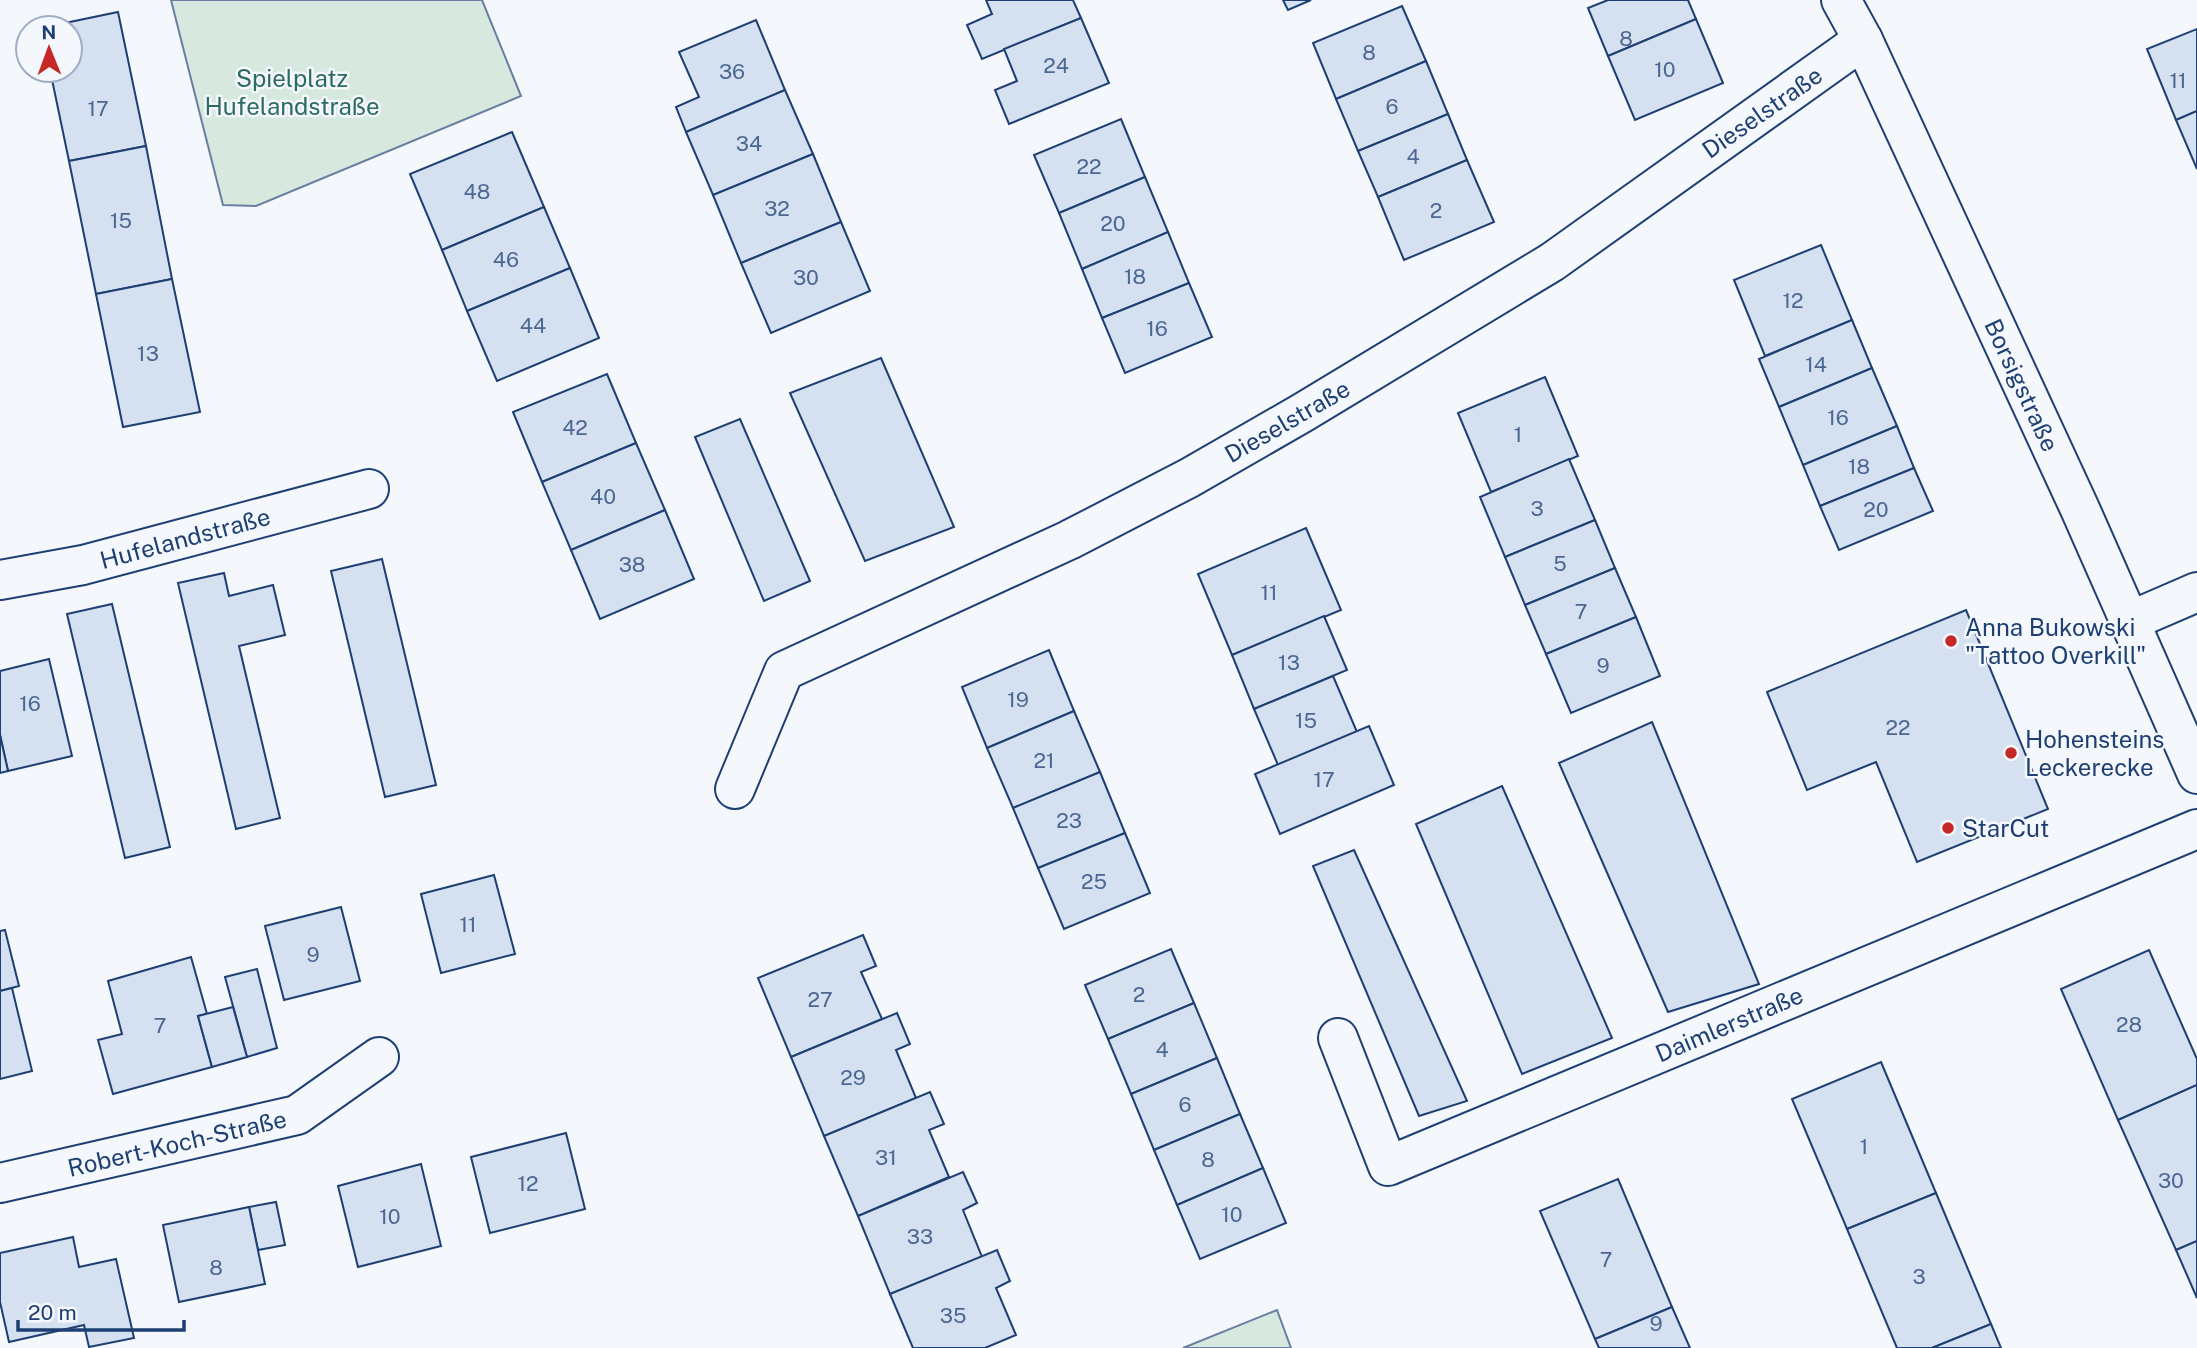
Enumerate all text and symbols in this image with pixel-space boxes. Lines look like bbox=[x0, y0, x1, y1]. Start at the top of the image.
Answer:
north arrow bbox=[14, 14, 84, 84]
text: N bbox=[41, 21, 56, 43]
house number: 8 bbox=[1619, 26, 1633, 51]
house number: 8 bbox=[1362, 40, 1376, 65]
house number: 24 bbox=[1043, 53, 1069, 78]
house number: 10 bbox=[1654, 57, 1676, 82]
house number: 36 bbox=[719, 59, 745, 84]
street label: Dieselstraße bbox=[1697, 60, 1827, 164]
park label: Spielplatz Hufelandstraße bbox=[204, 64, 380, 120]
house number: 11 bbox=[2169, 68, 2187, 93]
house number: 6 bbox=[1385, 94, 1399, 119]
house number: 17 bbox=[87, 96, 109, 121]
house number: 34 bbox=[736, 131, 762, 156]
house number: 4 bbox=[1406, 144, 1420, 169]
house number: 22 bbox=[1076, 154, 1102, 179]
house number: 48 bbox=[464, 179, 490, 204]
house number: 32 bbox=[764, 196, 790, 221]
house number: 2 bbox=[1430, 198, 1442, 223]
house number: 15 bbox=[110, 208, 132, 233]
house number: 20 bbox=[1100, 211, 1126, 236]
house number: 46 bbox=[493, 247, 519, 272]
house number: 18 bbox=[1124, 264, 1146, 289]
house number: 30 bbox=[793, 265, 819, 290]
house number: 12 bbox=[1782, 288, 1804, 313]
house number: 44 bbox=[520, 313, 546, 338]
street label: Borsigstraße bbox=[1979, 314, 2065, 456]
house number: 16 bbox=[1146, 316, 1168, 341]
house number: 13 bbox=[137, 341, 159, 366]
house number: 14 bbox=[1805, 352, 1827, 377]
street label: Dieselstraße bbox=[1219, 374, 1355, 468]
house number: 16 bbox=[1827, 405, 1849, 430]
house number: 42 bbox=[562, 415, 588, 440]
house number: 1 bbox=[1514, 422, 1522, 447]
house number: 18 bbox=[1848, 454, 1870, 479]
house number: 40 bbox=[590, 484, 616, 509]
house number: 3 bbox=[1530, 496, 1544, 521]
house number: 20 bbox=[1863, 497, 1889, 522]
street label: Hufelandstraße bbox=[97, 502, 273, 574]
house number: 5 bbox=[1553, 551, 1567, 576]
house number: 38 bbox=[619, 552, 645, 577]
house number: 11 bbox=[1260, 580, 1278, 605]
house number: 7 bbox=[1575, 599, 1587, 624]
place label: Anna Bukowski "Tattoo Overkill" bbox=[1965, 613, 2146, 669]
marker: Anna Bukowski "Tattoo Overkill" bbox=[1943, 633, 1959, 649]
house number: 13 bbox=[1278, 650, 1300, 675]
house number: 9 bbox=[1596, 653, 1610, 678]
house number: 19 bbox=[1007, 687, 1029, 712]
house number: 16 bbox=[19, 691, 41, 716]
house number: 15 bbox=[1295, 708, 1317, 733]
house number: 22 bbox=[1885, 715, 1911, 740]
place label: Hohensteins Leckerecke bbox=[2025, 725, 2164, 781]
marker: Hohensteins Leckerecke bbox=[2003, 745, 2019, 761]
house number: 21 bbox=[1033, 748, 1055, 773]
house number: 17 bbox=[1313, 767, 1335, 792]
house number: 23 bbox=[1056, 808, 1082, 833]
place label: StarCut bbox=[1962, 814, 2049, 842]
marker: StarCut bbox=[1940, 820, 1956, 836]
house number: 25 bbox=[1081, 869, 1107, 894]
house number: 11 bbox=[459, 912, 477, 937]
house number: 9 bbox=[306, 942, 320, 967]
street label: Daimlerstraße bbox=[1651, 980, 1807, 1068]
house number: 2 bbox=[1133, 982, 1145, 1007]
house number: 27 bbox=[807, 987, 833, 1012]
house number: 28 bbox=[2116, 1012, 2142, 1037]
house number: 7 bbox=[154, 1013, 166, 1038]
house number: 4 bbox=[1155, 1037, 1169, 1062]
house number: 29 bbox=[840, 1065, 866, 1090]
house number: 6 bbox=[1178, 1092, 1192, 1117]
street label: Robert-Koch-Straße bbox=[65, 1104, 289, 1182]
house number: 1 bbox=[1860, 1134, 1868, 1159]
house number: 31 bbox=[875, 1145, 897, 1170]
house number: 8 bbox=[1201, 1147, 1215, 1172]
house number: 30 bbox=[2158, 1168, 2184, 1193]
house number: 12 bbox=[517, 1171, 539, 1196]
house number: 10 bbox=[1221, 1202, 1243, 1227]
house number: 10 bbox=[379, 1204, 401, 1229]
house number: 33 bbox=[907, 1224, 933, 1249]
house number: 7 bbox=[1600, 1247, 1612, 1272]
house number: 8 bbox=[209, 1255, 223, 1280]
house number: 3 bbox=[1912, 1264, 1926, 1289]
scale bar bbox=[18, 1288, 184, 1332]
text: 20 m bbox=[28, 1300, 77, 1325]
house number: 35 bbox=[940, 1303, 966, 1328]
house number: 9 bbox=[1649, 1311, 1663, 1336]

